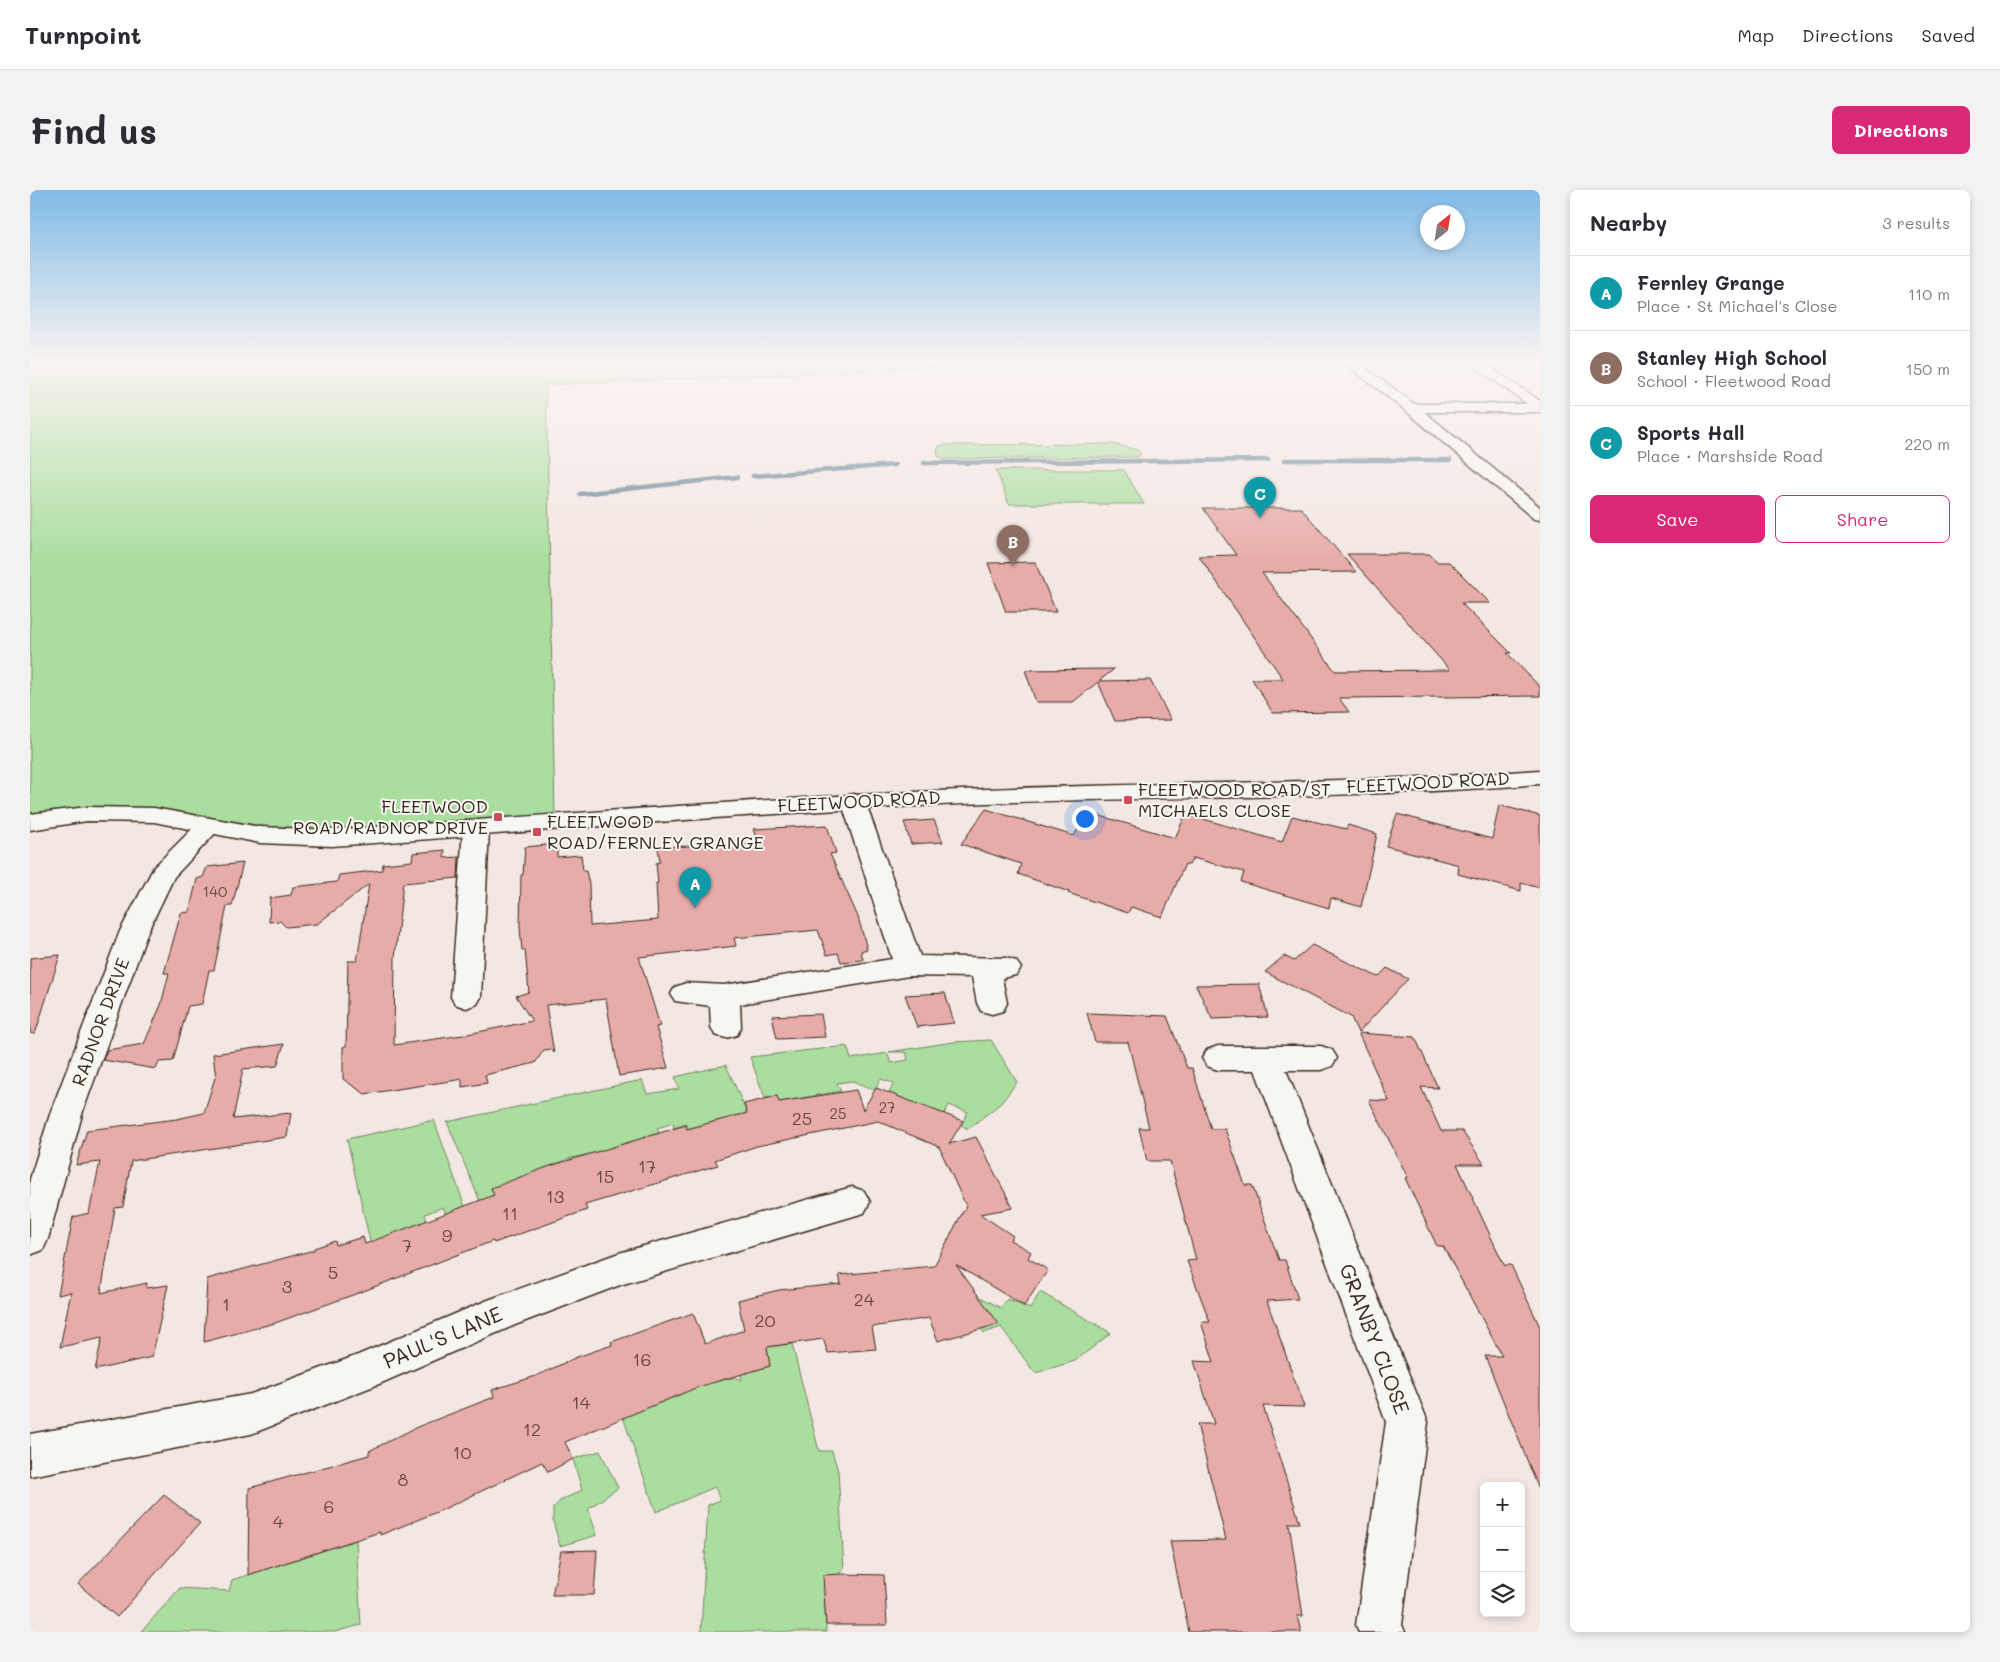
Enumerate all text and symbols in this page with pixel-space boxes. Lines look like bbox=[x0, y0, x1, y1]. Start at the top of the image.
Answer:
text: Turnpoint bbox=[25, 19, 141, 50]
text: Map bbox=[1737, 23, 1774, 47]
text: Directions bbox=[1802, 23, 1894, 47]
text: Saved bbox=[1922, 23, 1975, 47]
button: Directions bbox=[1832, 106, 1970, 154]
text: Find us bbox=[30, 107, 157, 153]
north arrow bbox=[1420, 205, 1465, 250]
text: Nearby bbox=[1590, 209, 1667, 236]
text: 3 results bbox=[1882, 212, 1950, 233]
text: Fernley Grange bbox=[1637, 270, 1785, 295]
text: A bbox=[1600, 283, 1612, 304]
text: 110 m bbox=[1908, 283, 1950, 304]
text: Place · St Michael's Close bbox=[1637, 295, 1837, 316]
text: Stanley High School bbox=[1637, 345, 1827, 370]
text: B bbox=[1601, 358, 1611, 379]
text: 150 m bbox=[1906, 358, 1950, 379]
text: School · Fleetwood Road bbox=[1637, 370, 1831, 391]
text: Sports Hall bbox=[1637, 420, 1744, 445]
text: C bbox=[1600, 433, 1612, 454]
text: 220 m bbox=[1904, 433, 1950, 454]
text: Place · Marshside Road bbox=[1637, 445, 1823, 466]
pin: C bbox=[1244, 477, 1276, 518]
button: Save bbox=[1590, 495, 1765, 543]
button: Share bbox=[1775, 495, 1950, 543]
pin: B bbox=[997, 525, 1029, 566]
street label: FLEETWOOD ROAD bbox=[1346, 766, 1510, 798]
place label: FLEETWOOD ROAD/ST MICHAELS CLOSE bbox=[1138, 777, 1331, 822]
street label: FLEETWOOD ROAD bbox=[777, 785, 941, 817]
place label: FLEETWOOD ROAD/RADNOR DRIVE bbox=[293, 794, 488, 839]
marker: FLEETWOOD ROAD/ST MICHAELS CLOSE bbox=[1122, 794, 1134, 806]
your location bbox=[1072, 806, 1098, 832]
place label: FLEETWOOD ROAD/FERNLEY GRANGE bbox=[547, 809, 764, 854]
marker: FLEETWOOD ROAD/RADNOR DRIVE bbox=[492, 811, 504, 823]
marker: FLEETWOOD ROAD/FERNLEY GRANGE bbox=[531, 826, 543, 838]
pin: A bbox=[679, 867, 711, 908]
house number: 140 bbox=[203, 881, 227, 901]
street label: RADNOR DRIVE bbox=[66, 954, 134, 1089]
house number: 27 bbox=[879, 1097, 895, 1117]
house number: 25 bbox=[829, 1103, 847, 1123]
house number: 25 bbox=[792, 1106, 812, 1130]
house number: 17 bbox=[638, 1154, 656, 1178]
house number: 15 bbox=[596, 1164, 614, 1188]
house number: 13 bbox=[546, 1184, 564, 1208]
house number: 11 bbox=[502, 1201, 518, 1225]
house number: 9 bbox=[442, 1223, 453, 1247]
house number: 7 bbox=[402, 1233, 412, 1257]
street label: GRANBY CLOSE bbox=[1334, 1259, 1417, 1418]
house number: 5 bbox=[328, 1260, 338, 1284]
house number: 3 bbox=[282, 1274, 292, 1298]
house number: 24 bbox=[854, 1287, 875, 1311]
house number: 1 bbox=[222, 1292, 230, 1316]
street label: PAUL'S LANE bbox=[379, 1299, 506, 1374]
house number: 20 bbox=[754, 1308, 776, 1332]
house number: 16 bbox=[633, 1347, 651, 1371]
house number: 14 bbox=[572, 1390, 591, 1414]
house number: 12 bbox=[523, 1417, 541, 1441]
house number: 10 bbox=[452, 1440, 472, 1464]
house number: 8 bbox=[398, 1467, 409, 1491]
map controls bbox=[1480, 1482, 1525, 1617]
button: + bbox=[1480, 1482, 1525, 1527]
house number: 6 bbox=[324, 1494, 334, 1518]
house number: 4 bbox=[273, 1509, 284, 1533]
button: − bbox=[1480, 1527, 1525, 1572]
button: layers bbox=[1480, 1572, 1525, 1617]

